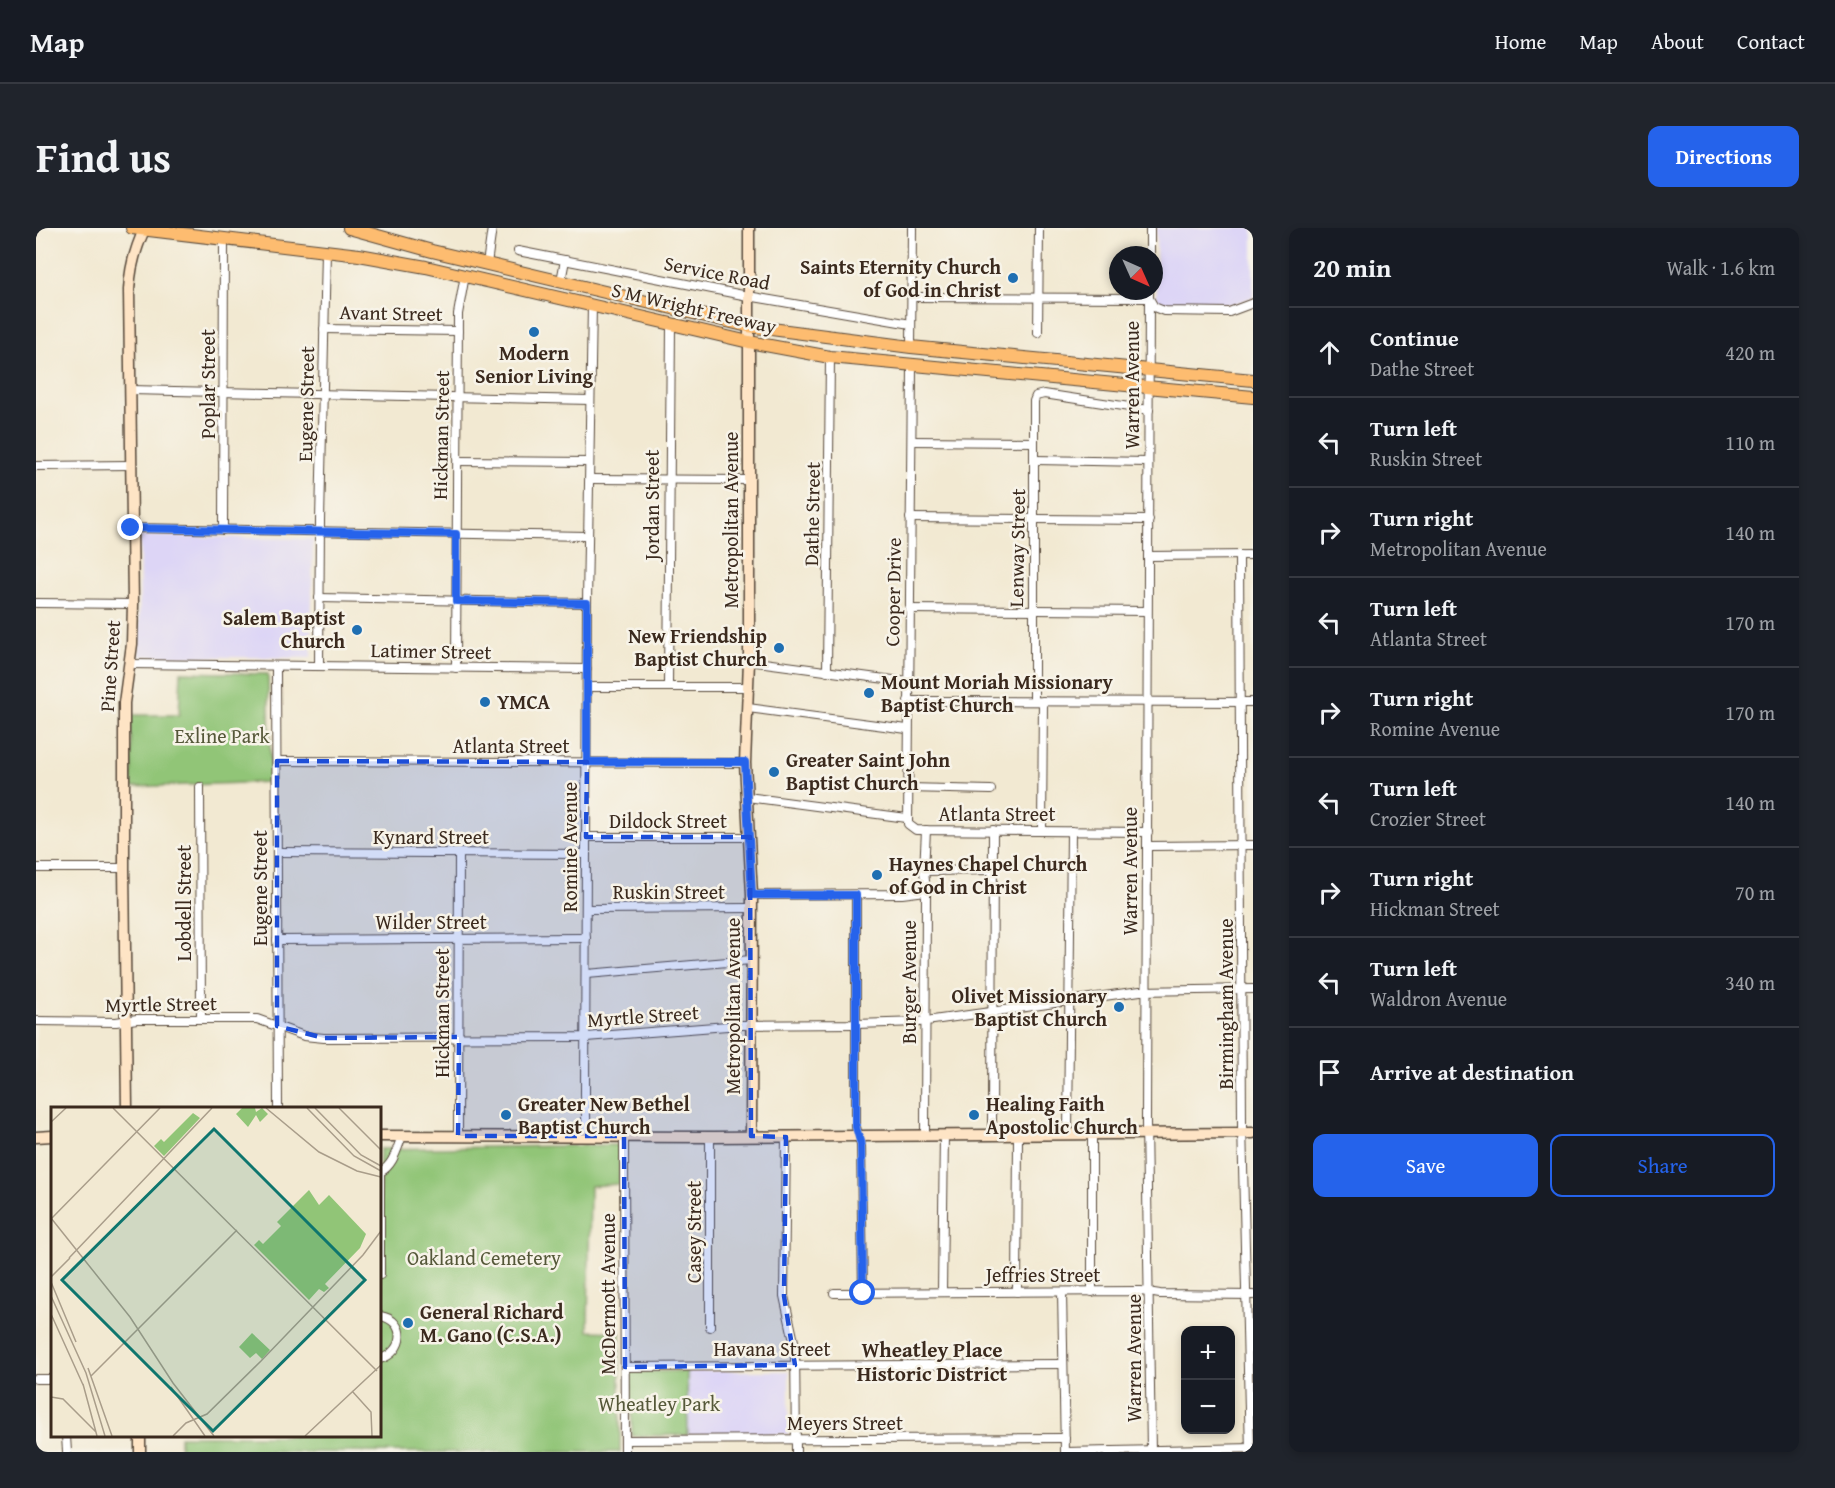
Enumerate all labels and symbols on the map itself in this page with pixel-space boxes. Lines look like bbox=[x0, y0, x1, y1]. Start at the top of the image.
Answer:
north arrow bbox=[1109, 246, 1163, 300]
street label: Service Road bbox=[662, 248, 773, 297]
place label: Saints Eternity Church of God in Christ bbox=[800, 252, 1001, 304]
marker: Saints Eternity Church of God in Christ bbox=[1006, 271, 1020, 285]
street label: S M Wright Freeway bbox=[609, 274, 779, 341]
street label: Avant Street bbox=[339, 297, 443, 328]
street label: Warren Avenue bbox=[1117, 321, 1146, 449]
marker: Modern Senior Living bbox=[527, 325, 541, 339]
street label: Poplar Street bbox=[193, 329, 222, 439]
place label: Modern Senior Living bbox=[475, 338, 593, 390]
street label: Eugene Street bbox=[290, 346, 321, 462]
street label: Hickman Street bbox=[425, 370, 456, 500]
street label: Metropolitan Avenue bbox=[716, 432, 745, 608]
street label: Jordan Street bbox=[637, 450, 666, 563]
street label: Dathe Street bbox=[796, 462, 827, 566]
street label: Lenway Street bbox=[1001, 488, 1032, 608]
route end bbox=[117, 514, 143, 540]
street label: Cooper Drive bbox=[877, 537, 908, 647]
place label: Salem Baptist Church bbox=[223, 603, 345, 655]
street label: Pine Street bbox=[92, 619, 127, 713]
place label: New Friendship Baptist Church bbox=[628, 621, 767, 673]
marker: Salem Baptist Church bbox=[350, 623, 364, 637]
street label: Latimer Street bbox=[370, 635, 492, 666]
marker: New Friendship Baptist Church bbox=[772, 641, 786, 655]
place label: Mount Moriah Missionary Baptist Church bbox=[881, 667, 1114, 719]
marker: Mount Moriah Missionary Baptist Church bbox=[862, 686, 876, 700]
place label: YMCA bbox=[497, 687, 550, 716]
marker: YMCA bbox=[478, 695, 492, 709]
park label: Exline Park bbox=[174, 721, 270, 750]
street label: Atlanta Street bbox=[452, 731, 570, 760]
place label: Greater Saint John Baptist Church bbox=[786, 745, 950, 797]
marker: Greater Saint John Baptist Church bbox=[767, 765, 781, 779]
street label: Romine Avenue bbox=[555, 782, 584, 912]
street label: Atlanta Street bbox=[938, 799, 1056, 828]
street label: Dildock Street bbox=[609, 806, 727, 835]
street label: Warren Avenue bbox=[1115, 807, 1144, 935]
street label: Kynard Street bbox=[373, 822, 489, 851]
street label: Eugene Street bbox=[245, 830, 274, 946]
street label: Lobdell Street bbox=[169, 845, 198, 961]
place label: Haynes Chapel Church of God in Christ bbox=[889, 849, 1088, 901]
marker: Haynes Chapel Church of God in Christ bbox=[870, 868, 884, 882]
street label: Ruskin Street bbox=[613, 877, 725, 906]
street label: Wilder Street bbox=[375, 907, 487, 936]
street label: Metropolitan Avenue bbox=[718, 918, 747, 1094]
street label: Birmingham Avenue bbox=[1211, 918, 1240, 1090]
street label: Burger Avenue bbox=[894, 920, 923, 1044]
street label: Hickman Street bbox=[427, 948, 456, 1078]
place label: Olivet Missionary Baptist Church bbox=[951, 981, 1108, 1033]
street label: Myrtle Street bbox=[105, 988, 217, 1019]
street label: Myrtle Street bbox=[586, 997, 700, 1034]
marker: Olivet Missionary Baptist Church bbox=[1112, 1000, 1126, 1014]
place label: Greater New Bethel Baptist Church bbox=[518, 1089, 690, 1141]
place label: Healing Faith Apostolic Church bbox=[986, 1089, 1138, 1141]
inset map bbox=[51, 1107, 381, 1437]
marker: Greater New Bethel Baptist Church bbox=[499, 1108, 513, 1122]
marker: Healing Faith Apostolic Church bbox=[967, 1108, 981, 1122]
street label: Casey Street bbox=[679, 1181, 708, 1283]
street label: McDermott Avenue bbox=[593, 1213, 622, 1375]
park label: Oakland Cemetery bbox=[407, 1243, 561, 1272]
street label: Jeffries Street bbox=[983, 1260, 1100, 1289]
route start bbox=[849, 1279, 875, 1305]
street label: Warren Avenue bbox=[1119, 1294, 1148, 1422]
place label: General Richard M. Gano (C.S.A.) bbox=[420, 1297, 564, 1349]
marker: General Richard M. Gano (C.S.A.) bbox=[401, 1316, 415, 1330]
street label: Havana Street bbox=[713, 1334, 831, 1363]
district label: Wheatley Place Historic District bbox=[857, 1334, 1007, 1389]
park label: Wheatley Park bbox=[598, 1389, 721, 1418]
street label: Meyers Street bbox=[787, 1408, 903, 1437]

